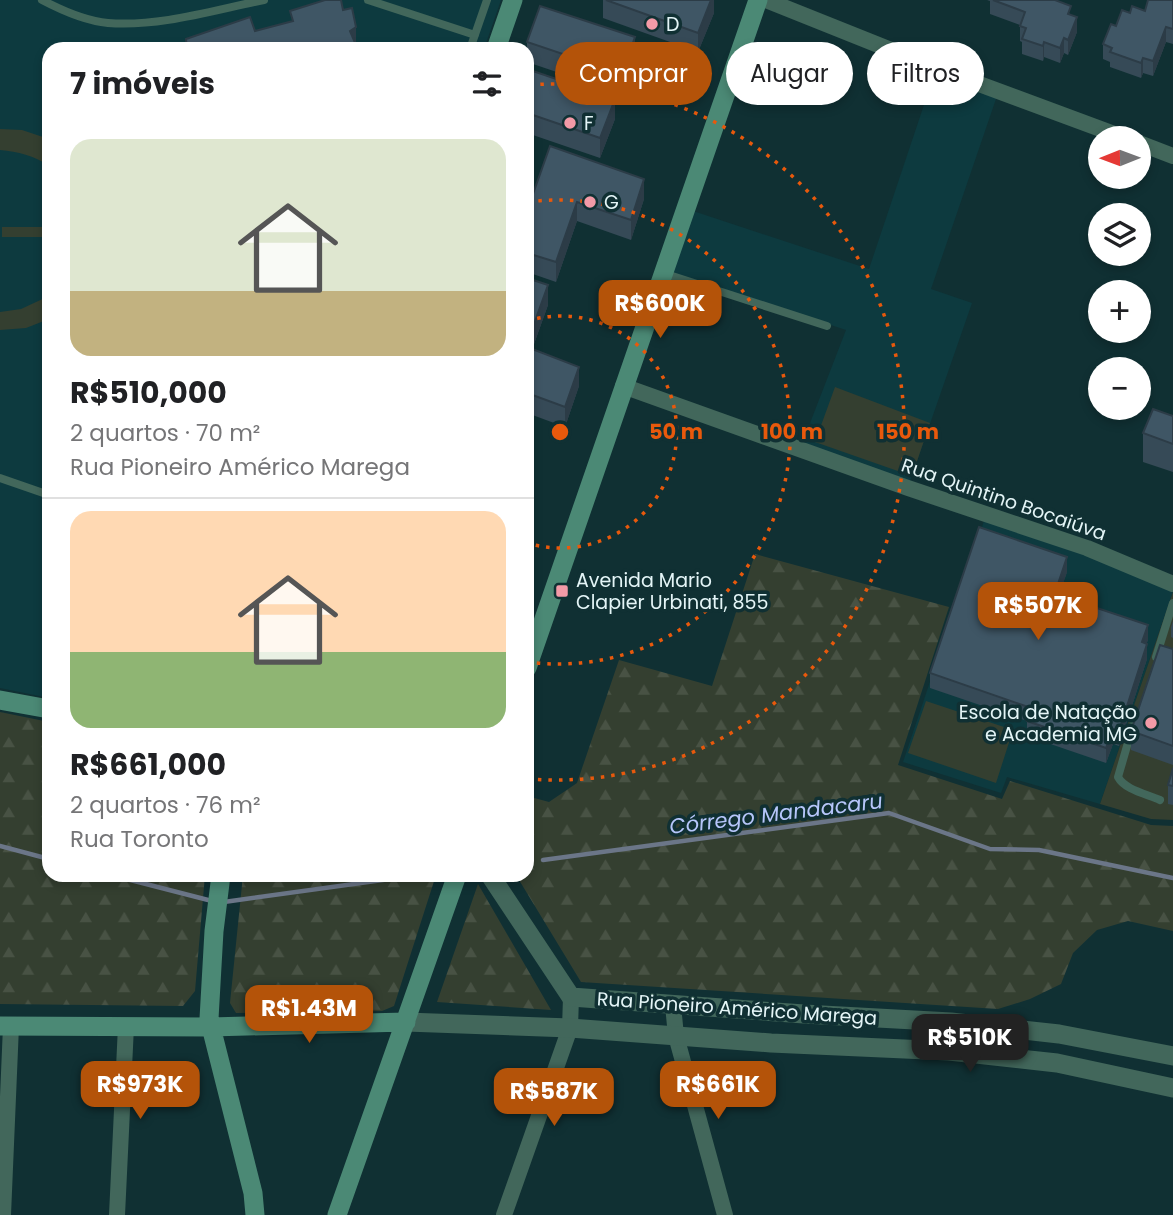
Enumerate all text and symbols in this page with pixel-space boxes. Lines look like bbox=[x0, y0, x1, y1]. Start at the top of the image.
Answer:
place label: D bbox=[666, 11, 679, 38]
marker: D bbox=[644, 16, 660, 32]
chip: Comprar bbox=[555, 42, 712, 105]
chip: Alugar bbox=[726, 42, 853, 105]
chip: Filtros bbox=[867, 42, 984, 105]
text: 7 imóveis bbox=[70, 62, 215, 105]
icon: filters bbox=[468, 65, 506, 103]
place label: F bbox=[584, 110, 594, 137]
marker: F bbox=[562, 115, 578, 131]
north arrow bbox=[1088, 126, 1152, 189]
map controls bbox=[1088, 126, 1151, 420]
icon: home bbox=[225, 185, 351, 311]
place label: G bbox=[604, 189, 619, 216]
marker: G bbox=[582, 194, 598, 210]
button: layers bbox=[1088, 203, 1151, 266]
pin: R$600K bbox=[603, 280, 717, 340]
button: + bbox=[1088, 280, 1151, 343]
text: R$600K bbox=[615, 287, 705, 319]
button: − bbox=[1088, 357, 1151, 420]
text: R$510,000 bbox=[70, 371, 227, 414]
text: 2 quartos · 70 m² bbox=[70, 417, 260, 449]
text: 50 m bbox=[649, 417, 703, 446]
text: 100 m bbox=[761, 417, 823, 446]
text: 150 m bbox=[877, 417, 939, 446]
centre of rings bbox=[548, 420, 572, 444]
text: Rua Pioneiro Américo Marega bbox=[70, 451, 410, 483]
street label: Rua Quintino Bocaiúva bbox=[898, 452, 1110, 547]
icon: home bbox=[225, 557, 351, 683]
place label: Avenida Mario Clapier Urbinati, 855 bbox=[576, 567, 768, 616]
pin: R$507K bbox=[981, 582, 1095, 642]
marker: Avenida Mario Clapier Urbinati, 855 bbox=[554, 583, 570, 599]
text: R$507K bbox=[994, 589, 1082, 621]
place label: Escola de Natação e Academia MG bbox=[959, 699, 1137, 748]
marker: Escola de Natação e Academia MG bbox=[1143, 715, 1159, 731]
text: R$661,000 bbox=[70, 743, 226, 786]
water label: Córrego Mandacaru bbox=[668, 786, 884, 841]
text: 2 quartos · 76 m² bbox=[70, 789, 261, 821]
text: Rua Toronto bbox=[70, 823, 209, 855]
street label: Rua Pioneiro Américo Marega bbox=[596, 985, 878, 1032]
pin: R$1.43M bbox=[244, 986, 374, 1045]
text: R$1.43M bbox=[261, 992, 357, 1024]
pin: R$510K bbox=[913, 1014, 1027, 1074]
text: R$510K bbox=[928, 1021, 1012, 1053]
pin: R$973K bbox=[83, 1062, 197, 1121]
pin: R$661K bbox=[661, 1062, 775, 1121]
text: R$973K bbox=[97, 1068, 183, 1100]
pin: R$587K bbox=[497, 1068, 611, 1128]
text: R$661K bbox=[676, 1068, 760, 1100]
text: R$587K bbox=[510, 1075, 598, 1107]

